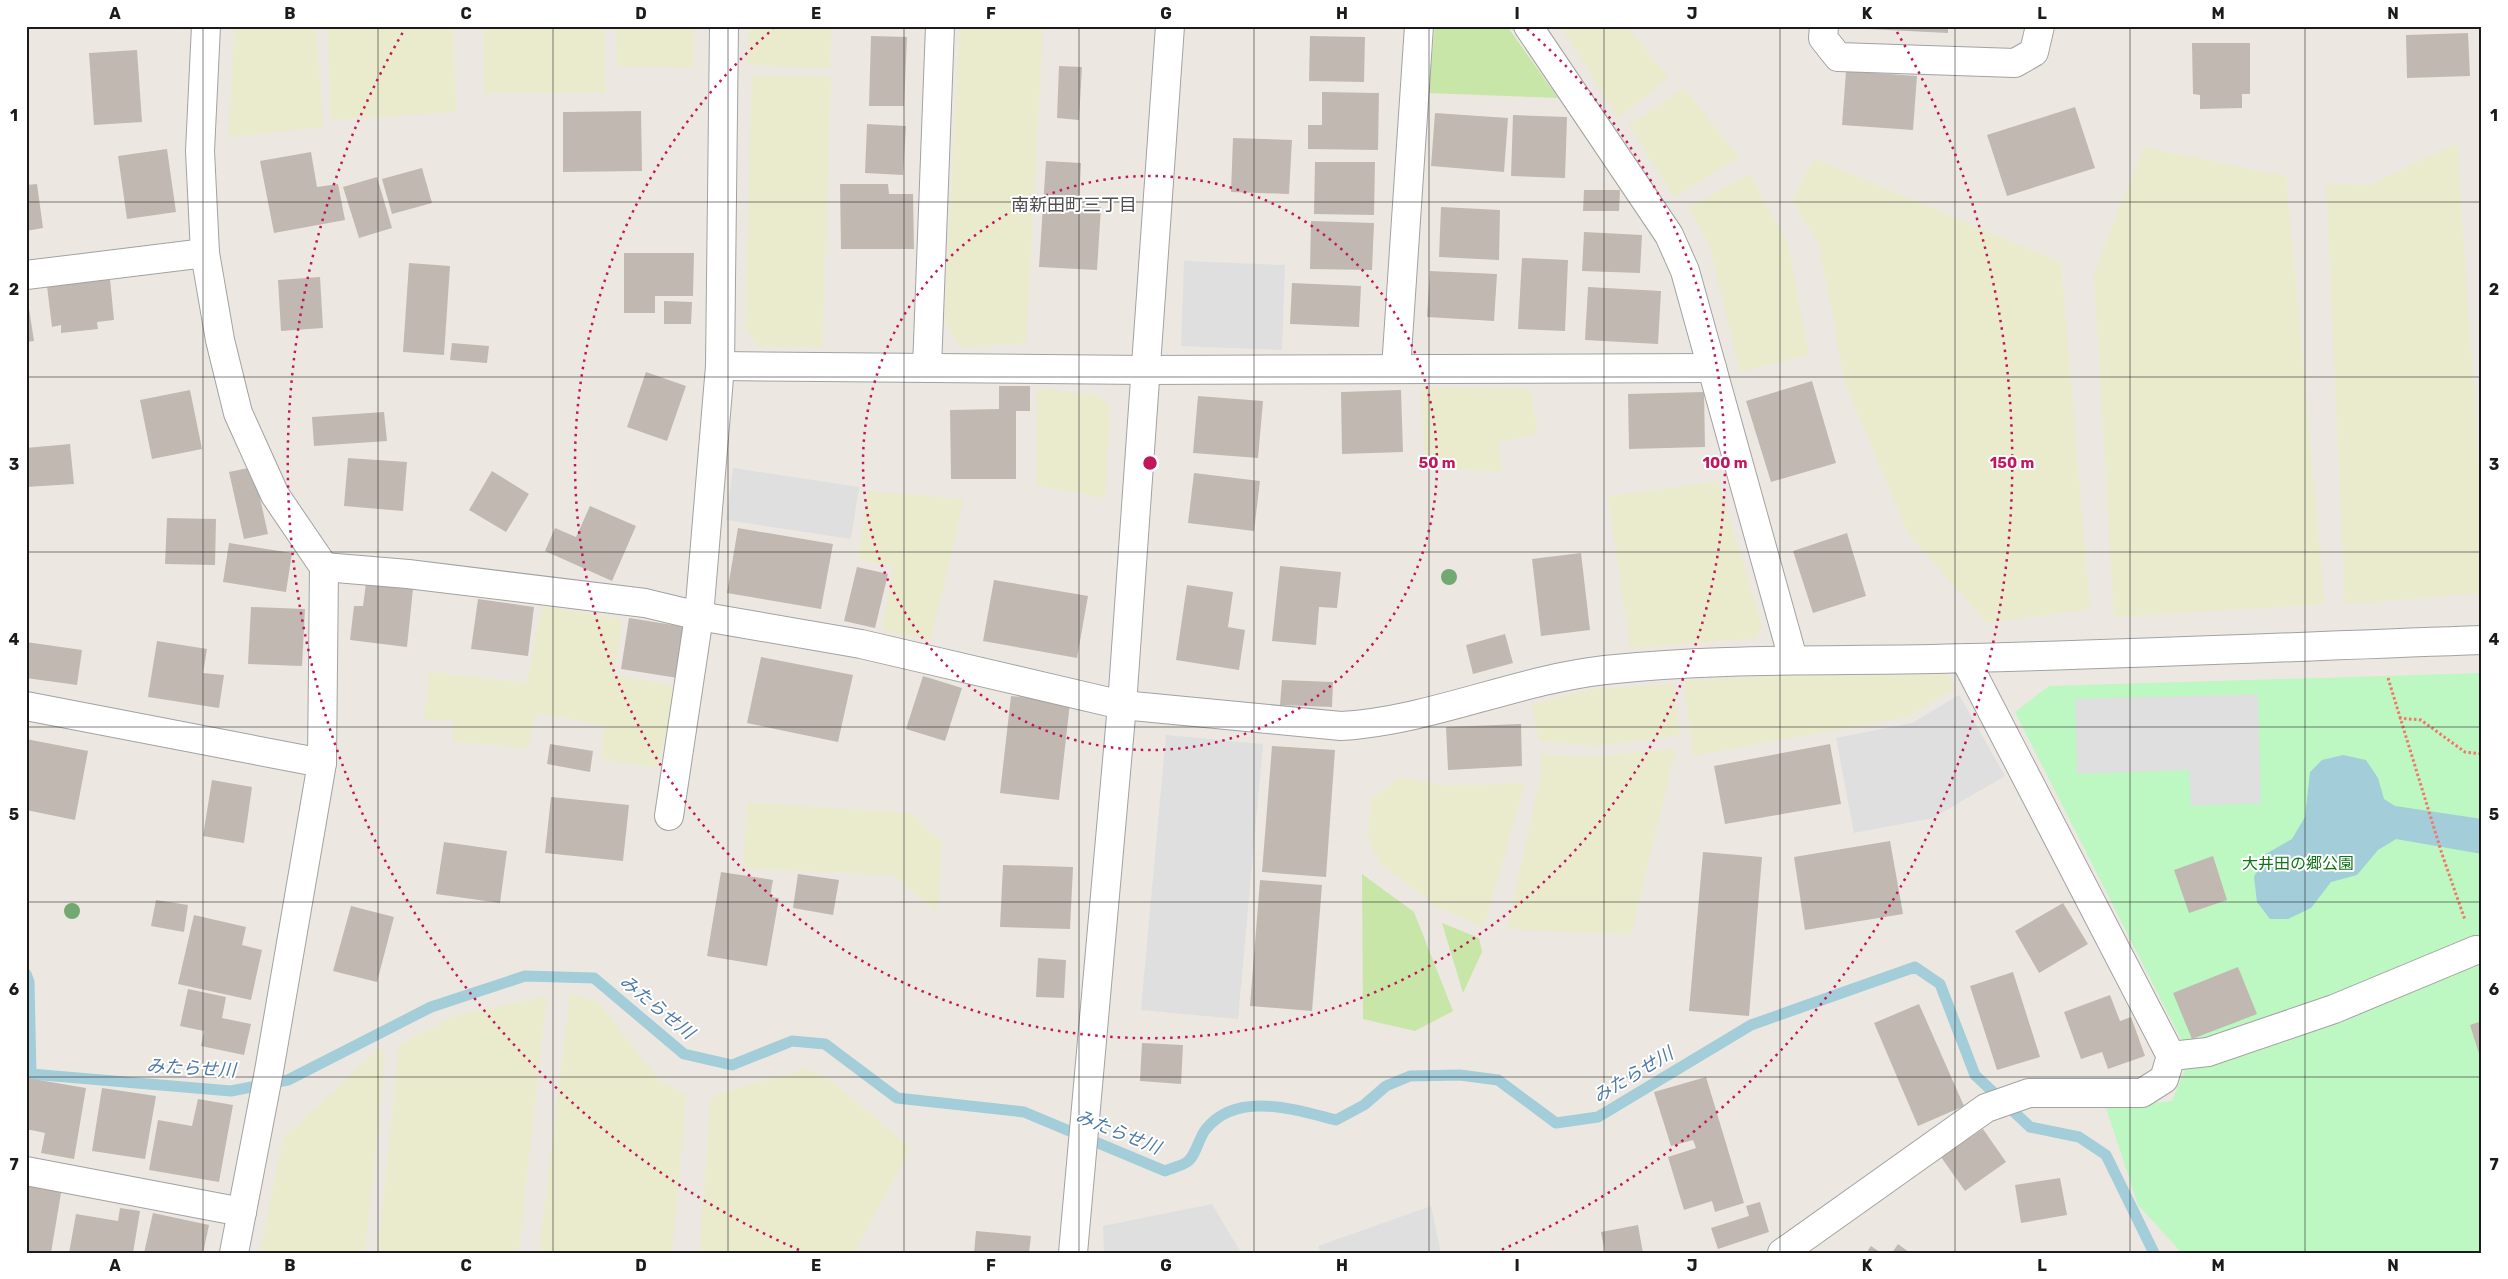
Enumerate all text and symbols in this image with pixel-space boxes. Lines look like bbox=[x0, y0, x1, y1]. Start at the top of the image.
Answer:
text: A bbox=[109, 4, 121, 23]
text: B bbox=[284, 4, 296, 23]
text: C bbox=[460, 4, 472, 23]
text: D bbox=[635, 4, 647, 23]
text: E bbox=[811, 4, 821, 23]
text: F bbox=[986, 4, 996, 23]
text: G bbox=[1160, 4, 1172, 23]
text: H bbox=[1336, 4, 1348, 23]
text: I bbox=[1514, 4, 1520, 23]
text: J bbox=[1687, 4, 1697, 23]
text: K bbox=[1862, 4, 1873, 23]
text: L bbox=[2037, 4, 2047, 23]
text: M bbox=[2211, 4, 2225, 23]
text: N bbox=[2387, 4, 2399, 23]
text: 1 bbox=[10, 106, 18, 125]
text: 1 bbox=[2490, 106, 2498, 125]
district label: 南新田町三丁目 bbox=[1011, 194, 1137, 216]
text: 2 bbox=[9, 280, 19, 299]
text: 2 bbox=[2489, 280, 2499, 299]
centre of rings bbox=[1141, 454, 1159, 472]
text: 50 m bbox=[1419, 454, 1455, 472]
text: 100 m bbox=[1703, 454, 1747, 472]
text: 150 m bbox=[1990, 454, 2034, 472]
text: 3 bbox=[9, 455, 19, 474]
text: 3 bbox=[2489, 455, 2499, 474]
text: 4 bbox=[9, 630, 20, 649]
text: 4 bbox=[2489, 630, 2500, 649]
text: 5 bbox=[9, 805, 19, 824]
text: 5 bbox=[2489, 805, 2499, 824]
park label: 大井田の郷公園 bbox=[2242, 854, 2354, 873]
water label: みたらせ川 bbox=[615, 970, 700, 1045]
text: 6 bbox=[9, 980, 19, 999]
text: 6 bbox=[2489, 980, 2499, 999]
water label: みたらせ川 bbox=[1589, 1041, 1679, 1108]
water label: みたらせ川 bbox=[146, 1055, 238, 1081]
water label: みたらせ川 bbox=[1072, 1105, 1166, 1160]
text: 7 bbox=[9, 1155, 19, 1174]
text: 7 bbox=[2489, 1155, 2499, 1174]
text: A bbox=[109, 1256, 121, 1275]
text: B bbox=[284, 1256, 296, 1275]
text: C bbox=[460, 1256, 472, 1275]
text: D bbox=[635, 1256, 647, 1275]
text: E bbox=[811, 1256, 821, 1275]
text: F bbox=[986, 1256, 996, 1275]
text: G bbox=[1160, 1256, 1172, 1275]
text: H bbox=[1336, 1256, 1348, 1275]
text: I bbox=[1514, 1256, 1520, 1275]
text: J bbox=[1687, 1256, 1697, 1275]
text: K bbox=[1862, 1256, 1873, 1275]
text: L bbox=[2037, 1256, 2047, 1275]
text: M bbox=[2211, 1256, 2225, 1275]
text: N bbox=[2387, 1256, 2399, 1275]

